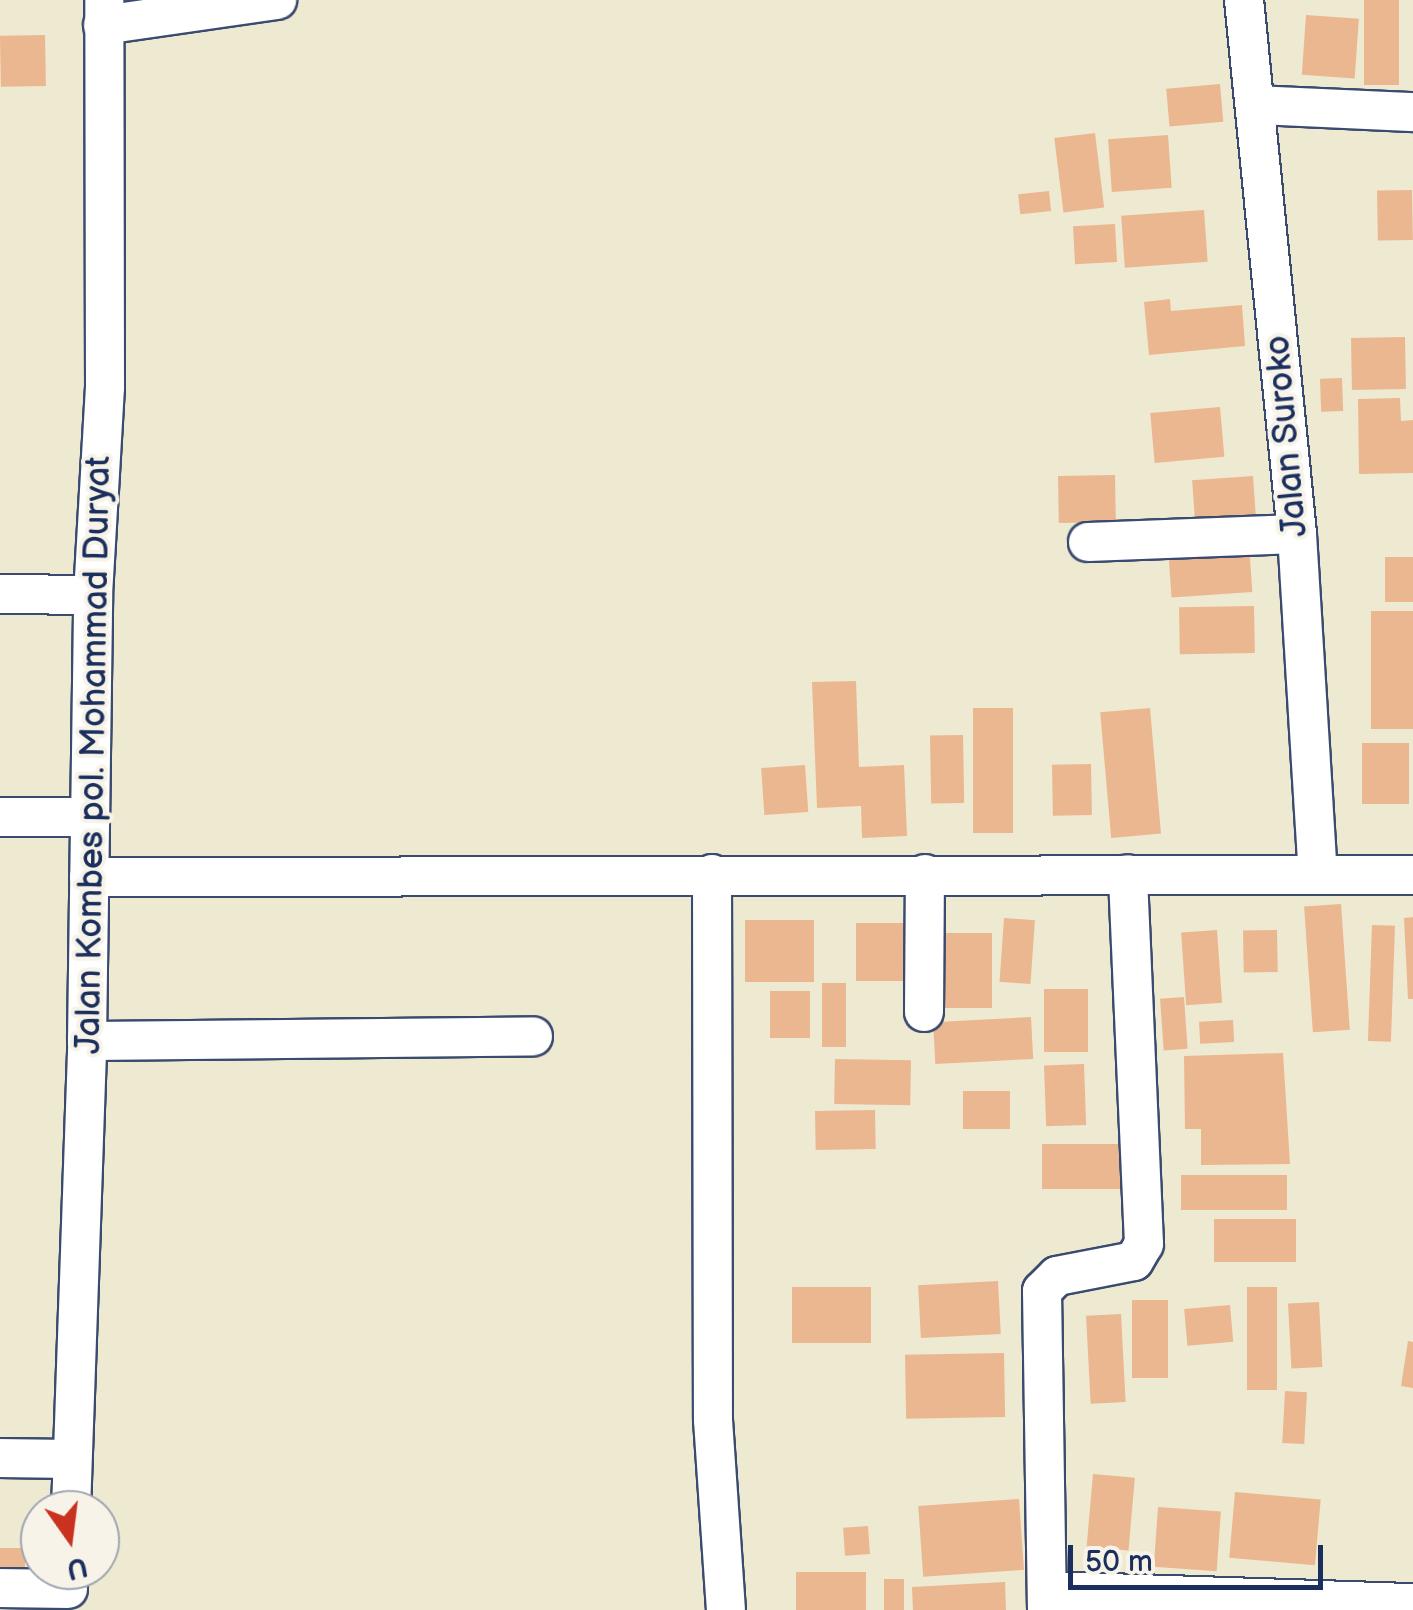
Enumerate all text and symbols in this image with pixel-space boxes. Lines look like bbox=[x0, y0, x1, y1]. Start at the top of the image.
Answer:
street label: Jalan Suroko bbox=[1257, 333, 1317, 539]
street label: Jalan Kombes pol. Mohammad Duryat bbox=[68, 456, 120, 1054]
north arrow bbox=[20, 1490, 120, 1590]
scale bar bbox=[1073, 1525, 1328, 1587]
text: 50 m bbox=[1085, 1544, 1153, 1580]
text: U bbox=[63, 1549, 91, 1586]

